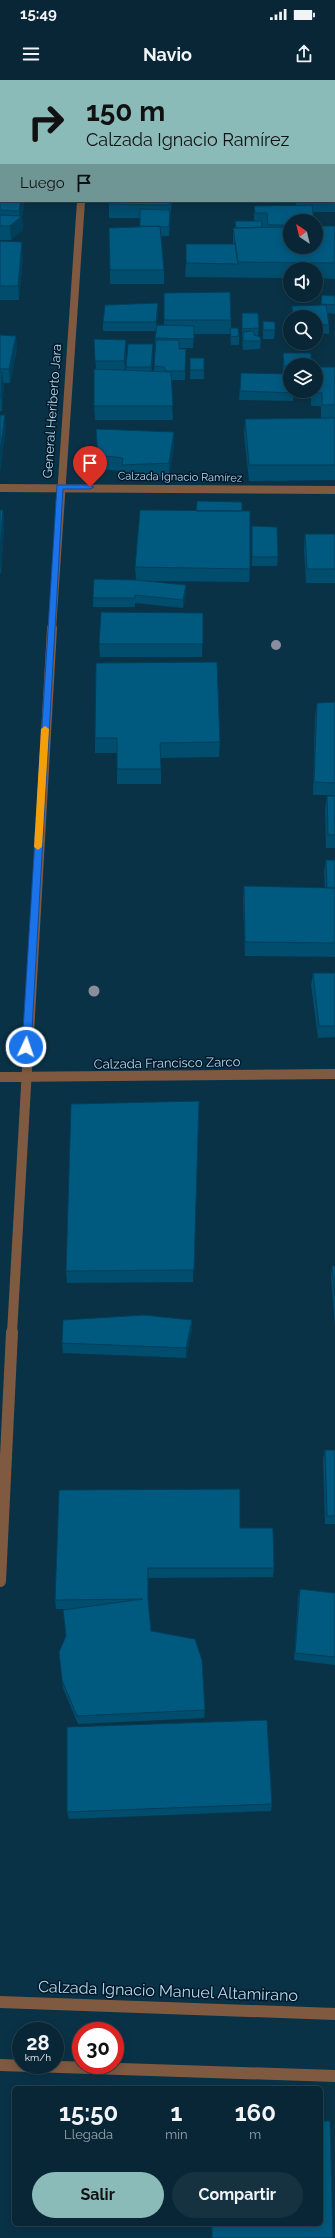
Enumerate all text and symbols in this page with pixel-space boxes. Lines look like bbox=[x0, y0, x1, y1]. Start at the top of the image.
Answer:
text: 15:49 bbox=[20, 5, 57, 23]
icon: menu bbox=[20, 43, 42, 65]
icon: share bbox=[293, 43, 315, 65]
text: Navio bbox=[143, 44, 192, 65]
text: 150 m bbox=[86, 95, 165, 128]
icon: right bbox=[20, 96, 72, 148]
text: Calzada Ignacio Ramírez bbox=[86, 129, 289, 150]
icon: arrive bbox=[73, 172, 95, 194]
text: Luego bbox=[20, 174, 65, 192]
north arrow bbox=[283, 214, 323, 254]
map controls bbox=[283, 214, 323, 398]
button: sound bbox=[283, 262, 323, 302]
button: search bbox=[283, 310, 323, 350]
street label: General Heriberto Jara bbox=[40, 343, 64, 479]
button: layers bbox=[283, 358, 323, 398]
pin bbox=[73, 446, 107, 487]
icon: arrive bbox=[79, 452, 101, 474]
street label: Calzada Ignacio Ramírez bbox=[118, 469, 243, 485]
position arrow bbox=[5, 1026, 47, 1068]
street label: Calzada Francisco Zarco bbox=[94, 1054, 241, 1072]
street label: Calzada Ignacio Manuel Altamirano bbox=[38, 1977, 298, 2005]
speed limit sign: 30 bbox=[72, 2022, 124, 2074]
text: 28 bbox=[26, 2031, 50, 2055]
text: km/h bbox=[25, 2052, 51, 2063]
text: 15:50 bbox=[59, 2098, 118, 2127]
text: 1 bbox=[171, 2098, 182, 2127]
text: 160 bbox=[235, 2098, 276, 2127]
text: Llegada bbox=[64, 2127, 113, 2142]
text: min bbox=[165, 2127, 188, 2142]
text: m bbox=[249, 2127, 261, 2142]
button: Salir bbox=[32, 2172, 164, 2218]
button: Compartir bbox=[172, 2172, 303, 2218]

